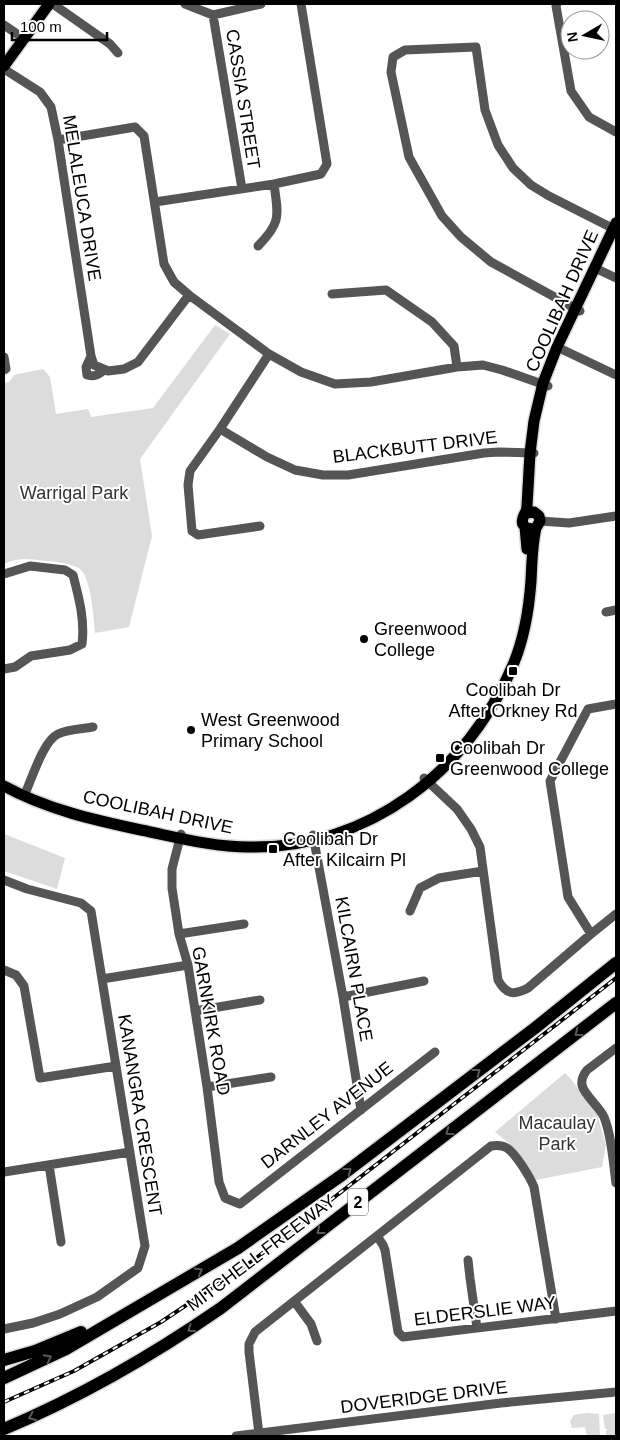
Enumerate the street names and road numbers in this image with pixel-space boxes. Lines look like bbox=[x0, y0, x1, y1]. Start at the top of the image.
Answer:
street label: CASSIA STREET bbox=[222, 28, 264, 170]
street label: MELALEUCA DRIVE bbox=[59, 113, 105, 283]
street label: COOLIBAH DRIVE bbox=[522, 227, 602, 375]
street label: BLACKBUTT DRIVE bbox=[332, 427, 498, 467]
street label: COOLIBAH DRIVE bbox=[81, 786, 235, 838]
street label: KILCAIRN PLACE bbox=[331, 895, 377, 1043]
street label: GARNKIRK ROAD bbox=[188, 945, 234, 1097]
street label: KANANGRA CRESCENT bbox=[114, 1013, 166, 1217]
street label: DARNLEY AVENUE bbox=[257, 1057, 397, 1173]
road number: 2 bbox=[348, 1188, 368, 1216]
street label: MITCHELL FREEWAY bbox=[183, 1191, 339, 1315]
street label: ELDERSLIE WAY bbox=[413, 1292, 557, 1330]
street label: DOVERIDGE DRIVE bbox=[339, 1377, 509, 1417]

